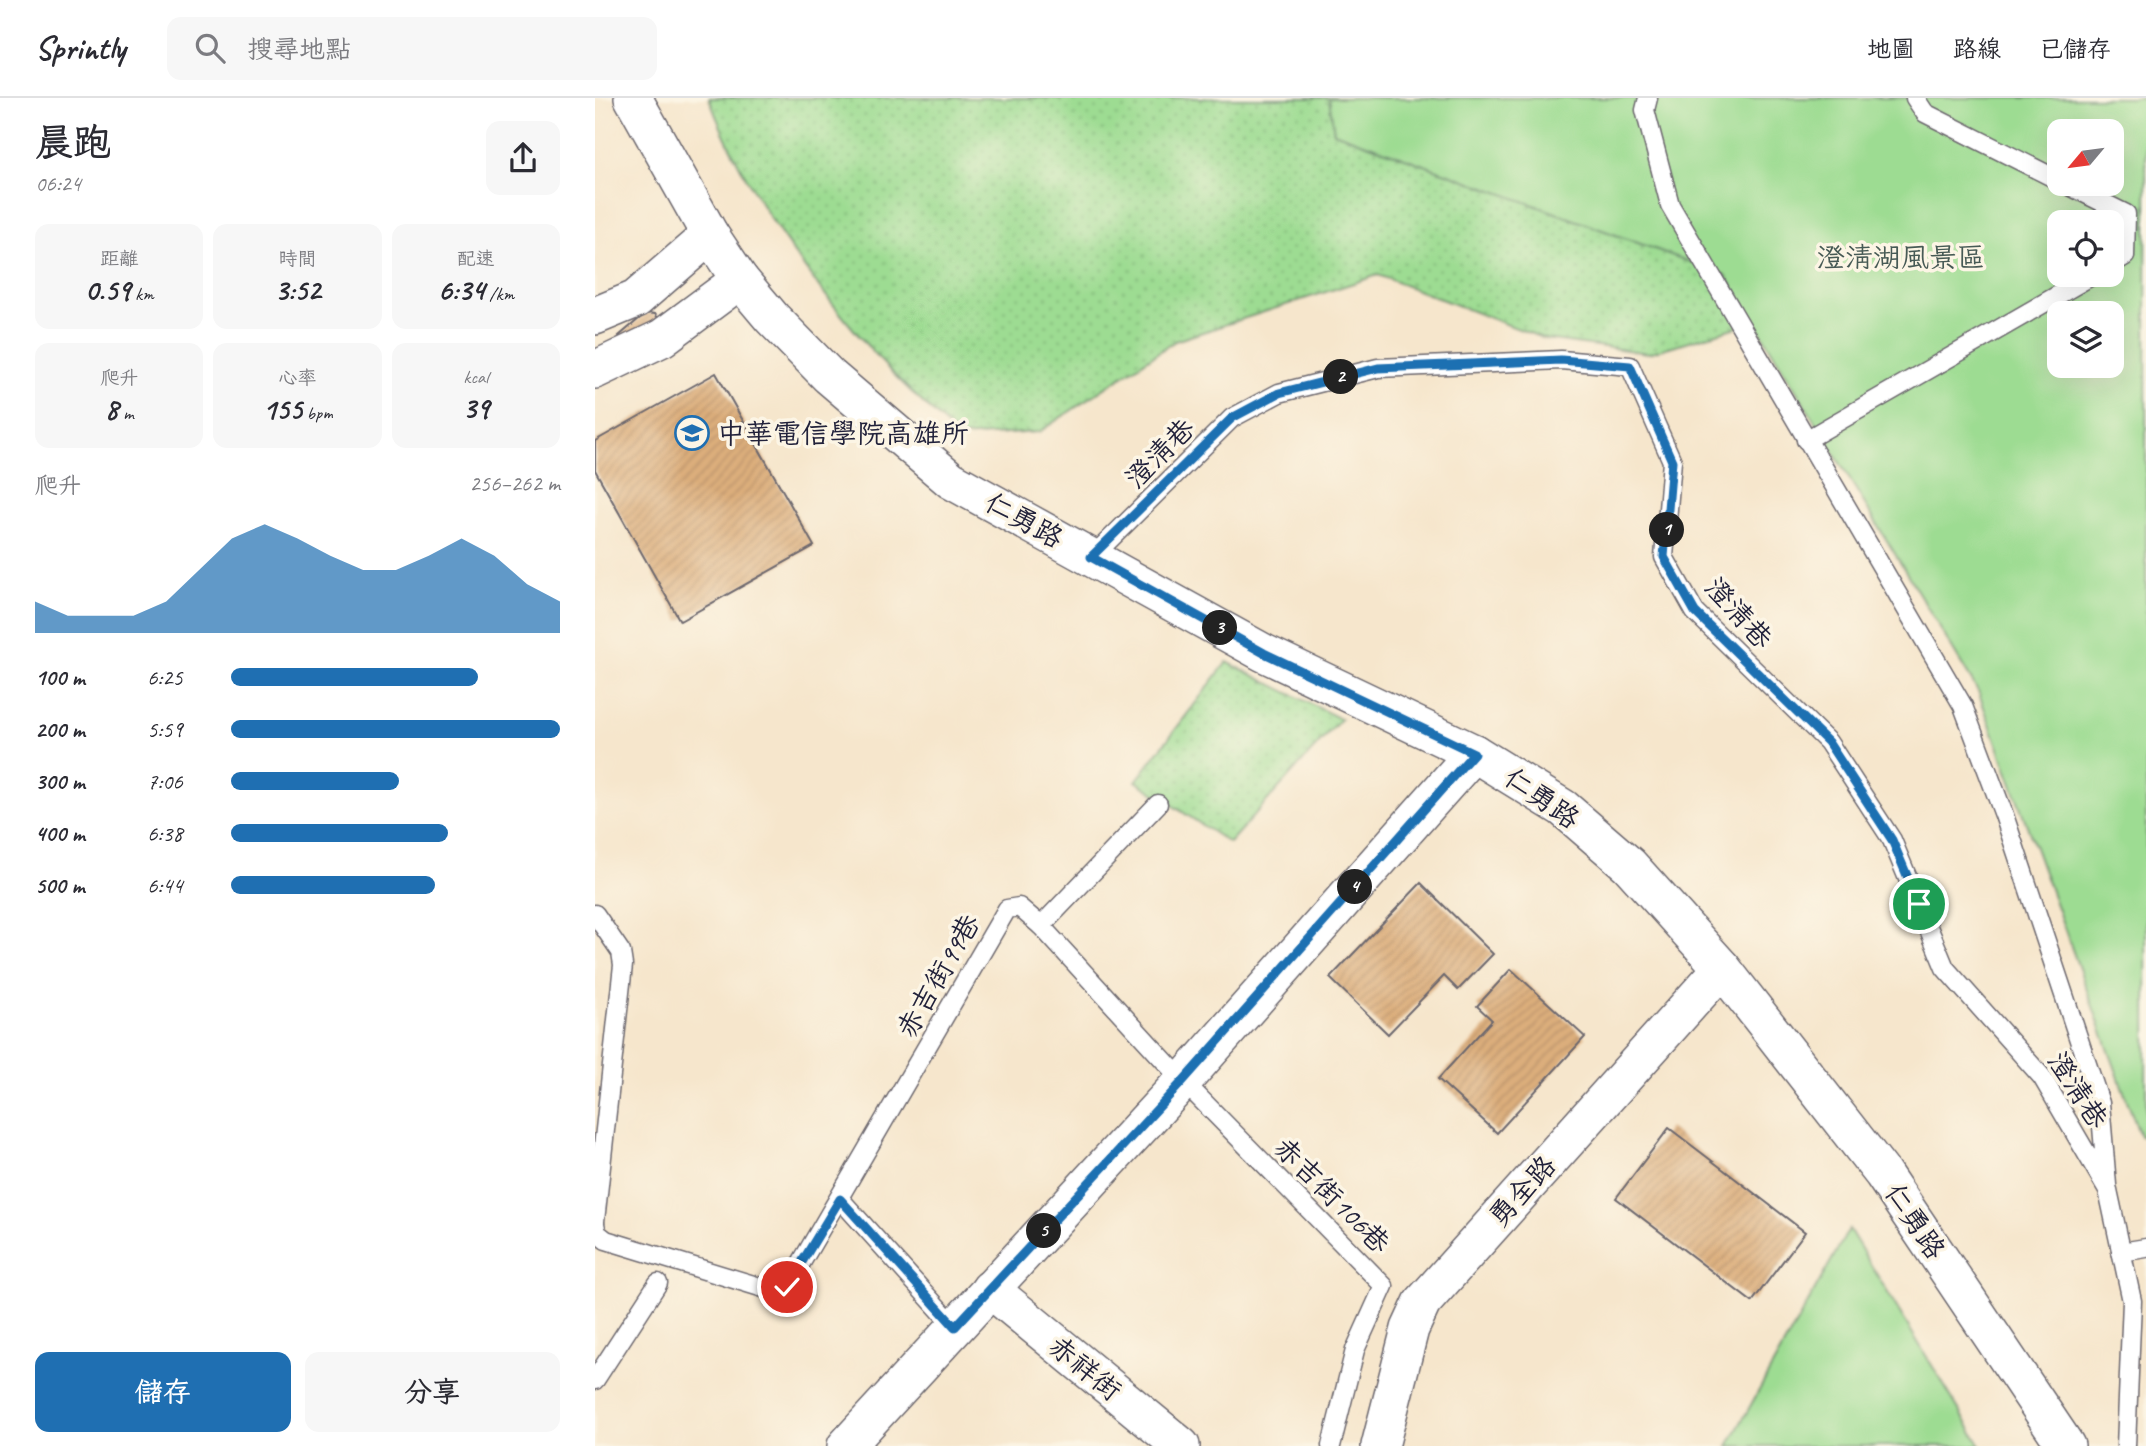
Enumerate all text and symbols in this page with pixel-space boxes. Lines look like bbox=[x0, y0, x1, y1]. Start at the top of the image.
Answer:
search box bbox=[167, 17, 657, 80]
text: Sprintly bbox=[35, 27, 125, 69]
icon: search bbox=[191, 29, 229, 67]
text: 搜尋地點 bbox=[247, 33, 351, 66]
text: 地圖 bbox=[1867, 34, 1915, 64]
text: 路線 bbox=[1953, 34, 2001, 64]
text: 已儲存 bbox=[2039, 34, 2111, 64]
text: 晨跑 bbox=[35, 119, 111, 166]
north arrow bbox=[2047, 119, 2125, 196]
map controls bbox=[2047, 119, 2124, 378]
button: share bbox=[486, 121, 560, 195]
text: 06:24 bbox=[35, 169, 81, 198]
button: locate bbox=[2047, 210, 2124, 287]
park label: 澄清湖風景區 bbox=[1817, 240, 1985, 275]
text: 距離 bbox=[100, 247, 138, 271]
text: 時間 bbox=[278, 247, 317, 271]
text: 配速 bbox=[457, 247, 495, 271]
text: 0.59 bbox=[85, 271, 130, 309]
text: 3:52 bbox=[275, 271, 320, 309]
text: 6:34 bbox=[438, 271, 485, 309]
text: km bbox=[130, 282, 154, 306]
text: /km bbox=[485, 282, 514, 306]
button: layers bbox=[2047, 301, 2124, 378]
pin: 2 bbox=[1323, 360, 1359, 394]
text: 2 bbox=[1336, 364, 1345, 388]
text: kcal bbox=[463, 365, 488, 389]
text: 爬升 bbox=[100, 366, 138, 390]
text: 心率 bbox=[278, 366, 317, 390]
text: 39 bbox=[463, 389, 489, 427]
text: 8 bbox=[105, 390, 118, 428]
text: 155 bbox=[262, 390, 302, 428]
text: m bbox=[118, 401, 134, 425]
text: bpm bbox=[302, 401, 333, 425]
street label: 澄清巷 bbox=[1118, 410, 1203, 495]
school or university icon: 中華電信學院高雄所 bbox=[673, 414, 711, 452]
place label: 中華電信學院高雄所 bbox=[717, 416, 969, 451]
text: 256–262 m bbox=[469, 469, 560, 498]
text: 爬升 bbox=[35, 471, 81, 500]
street label: 仁勇路 bbox=[979, 484, 1069, 556]
pin: 1 bbox=[1649, 512, 1685, 548]
text: 1 bbox=[1662, 517, 1671, 541]
street label: 澄清巷 bbox=[1698, 570, 1781, 657]
pin: 3 bbox=[1203, 610, 1237, 646]
text: 3 bbox=[1215, 615, 1224, 639]
text: 100 m bbox=[35, 663, 85, 692]
text: 6:25 bbox=[147, 663, 183, 692]
text: 200 m bbox=[35, 715, 85, 744]
text: 5:59 bbox=[147, 715, 183, 744]
street label: 仁勇路 bbox=[1498, 760, 1586, 836]
text: 300 m bbox=[35, 767, 85, 796]
text: 7:06 bbox=[147, 767, 183, 796]
text: 400 m bbox=[35, 819, 85, 848]
text: 6:38 bbox=[147, 819, 183, 848]
pin: 4 bbox=[1337, 870, 1373, 904]
text: 500 m bbox=[35, 871, 84, 900]
text: 6:44 bbox=[147, 871, 183, 900]
text: 4 bbox=[1350, 874, 1359, 898]
pin bbox=[1889, 874, 1949, 934]
icon: arrive bbox=[1900, 885, 1938, 923]
street label: 赤吉街99巷 bbox=[889, 907, 988, 1044]
street label: 澄清巷 bbox=[2040, 1045, 2116, 1136]
street label: 赤吉街106巷 bbox=[1267, 1130, 1398, 1261]
street label: 勇全路 bbox=[1481, 1148, 1563, 1234]
street label: 仁勇路 bbox=[1877, 1176, 1953, 1266]
pin: 5 bbox=[1027, 1214, 1061, 1248]
text: 5 bbox=[1039, 1218, 1048, 1242]
pin bbox=[757, 1257, 817, 1317]
icon: check bbox=[768, 1268, 806, 1306]
street label: 赤祥街 bbox=[1041, 1328, 1129, 1408]
button: 儲存 bbox=[35, 1352, 291, 1432]
button: 分享 bbox=[305, 1352, 560, 1432]

